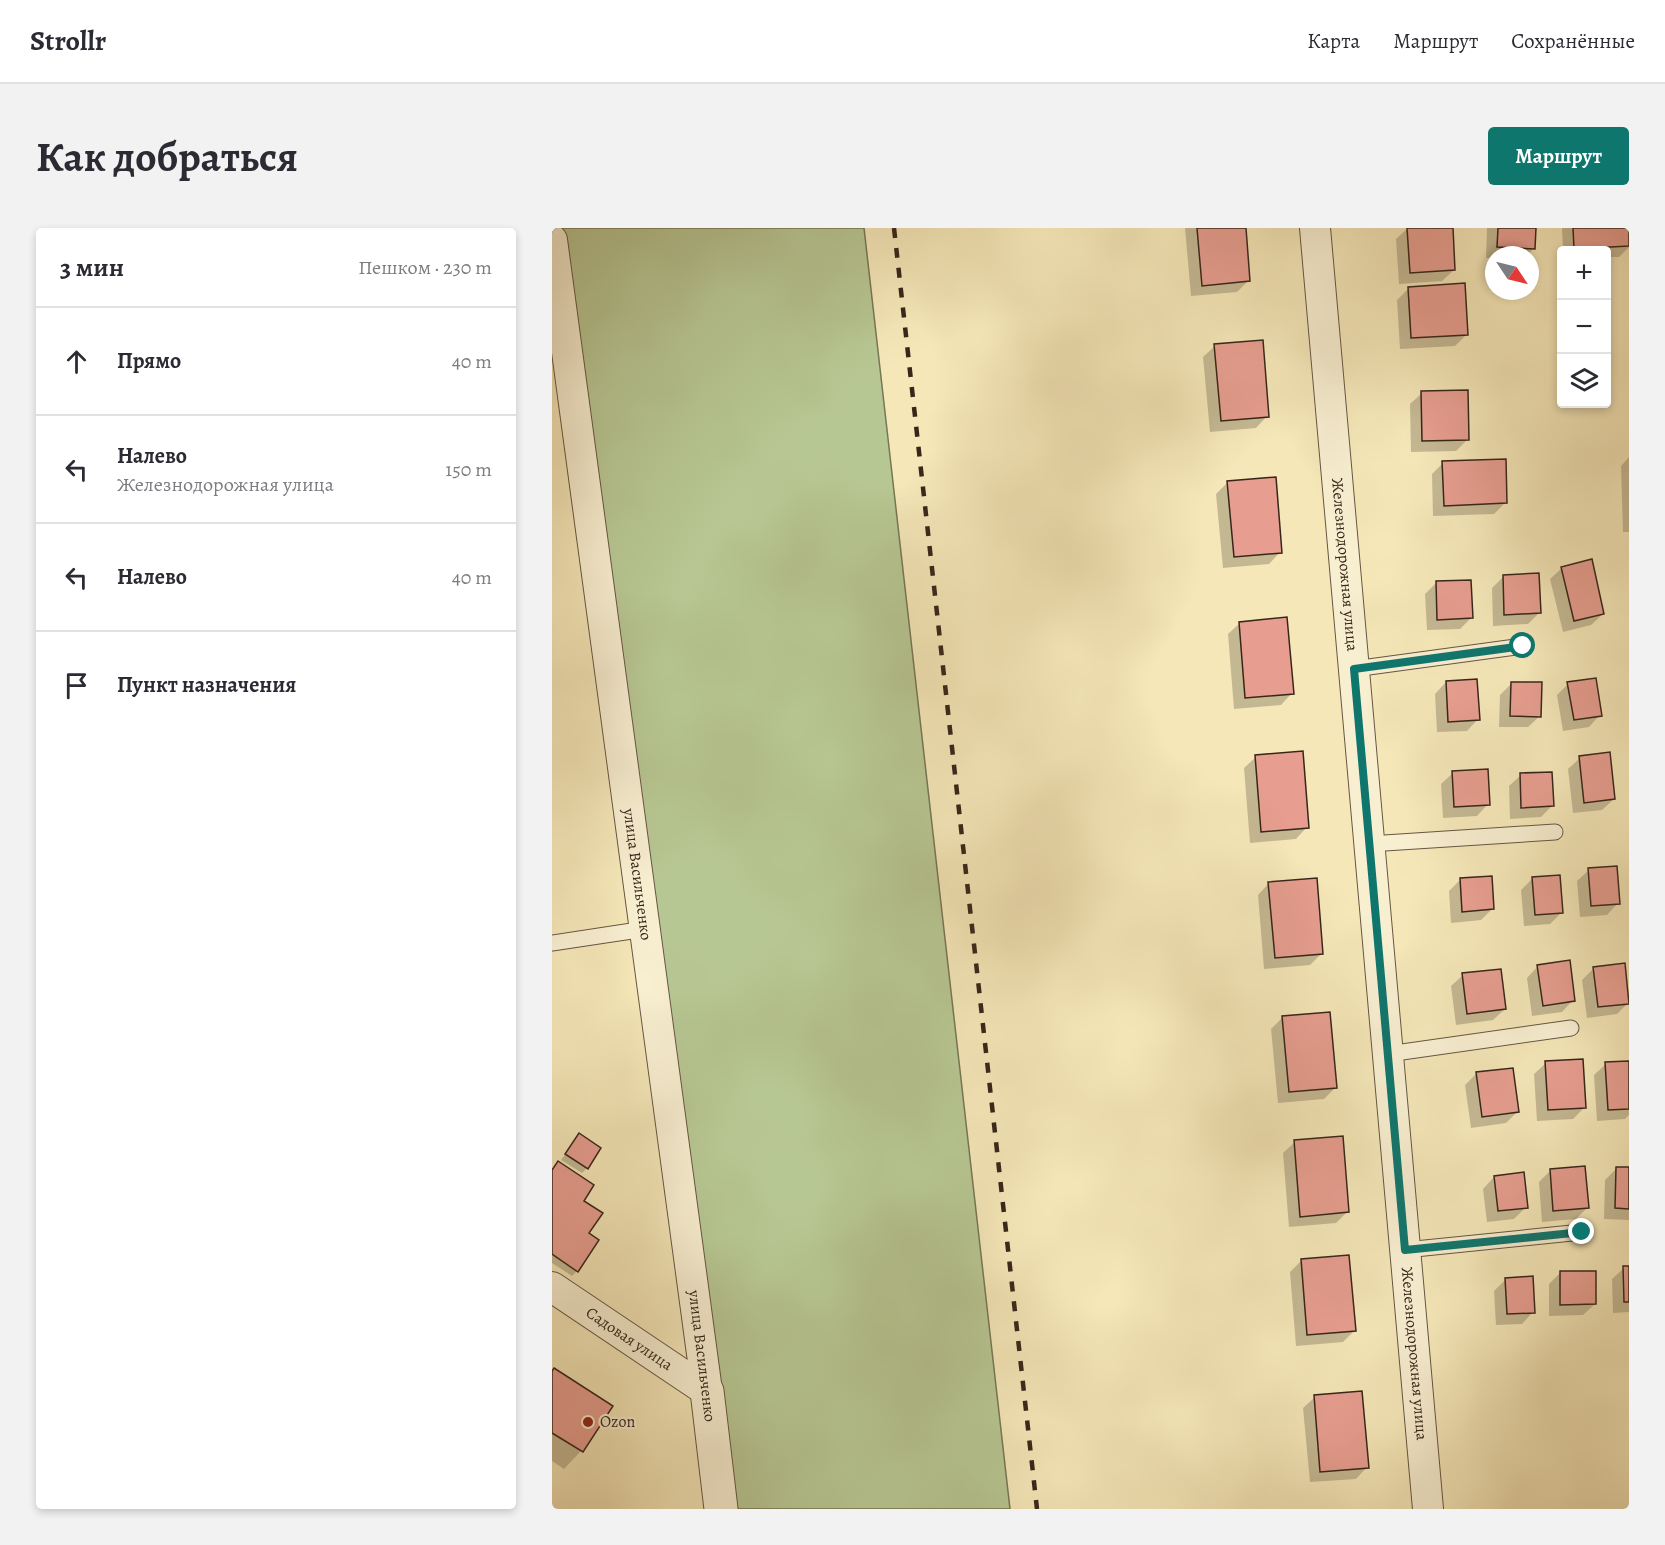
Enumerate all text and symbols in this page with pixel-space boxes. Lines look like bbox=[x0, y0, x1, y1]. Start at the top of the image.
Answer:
text: Strollr bbox=[30, 22, 106, 60]
text: Карта bbox=[1307, 27, 1360, 55]
text: Маршрут bbox=[1393, 27, 1478, 55]
text: Сохранённые bbox=[1511, 27, 1635, 55]
button: Маршрут bbox=[1488, 127, 1629, 185]
text: Как добраться bbox=[36, 128, 298, 185]
north arrow bbox=[1485, 246, 1539, 300]
map controls bbox=[1557, 246, 1611, 408]
button: + bbox=[1557, 246, 1611, 300]
text: 3 мин bbox=[60, 250, 124, 285]
text: Пешком · 230 m bbox=[358, 254, 492, 281]
button: − bbox=[1557, 300, 1611, 354]
icon: ahead bbox=[60, 345, 93, 378]
text: Прямо bbox=[117, 346, 181, 376]
text: 40 m bbox=[452, 348, 492, 375]
button: layers bbox=[1557, 354, 1611, 408]
text: Налево bbox=[117, 441, 187, 471]
icon: left bbox=[60, 453, 93, 486]
text: 150 m bbox=[445, 456, 492, 483]
text: Железнодорожная улица bbox=[117, 471, 334, 498]
street label: Железнодорожная улица bbox=[1326, 477, 1363, 653]
icon: left bbox=[60, 561, 93, 594]
text: Налево bbox=[117, 562, 187, 592]
text: 40 m bbox=[452, 564, 492, 591]
route start bbox=[1509, 632, 1535, 658]
icon: arrive bbox=[60, 669, 93, 702]
text: Пункт назначения bbox=[117, 670, 296, 700]
street label: улица Васильченко bbox=[618, 806, 657, 941]
route end bbox=[1568, 1218, 1594, 1244]
street label: Железнодорожная улица bbox=[1396, 1266, 1433, 1442]
street label: улица Васильченко bbox=[683, 1288, 721, 1423]
street label: Садовая улица bbox=[582, 1302, 677, 1376]
place label: Ozon bbox=[600, 1411, 635, 1433]
marker: Ozon bbox=[581, 1415, 595, 1429]

